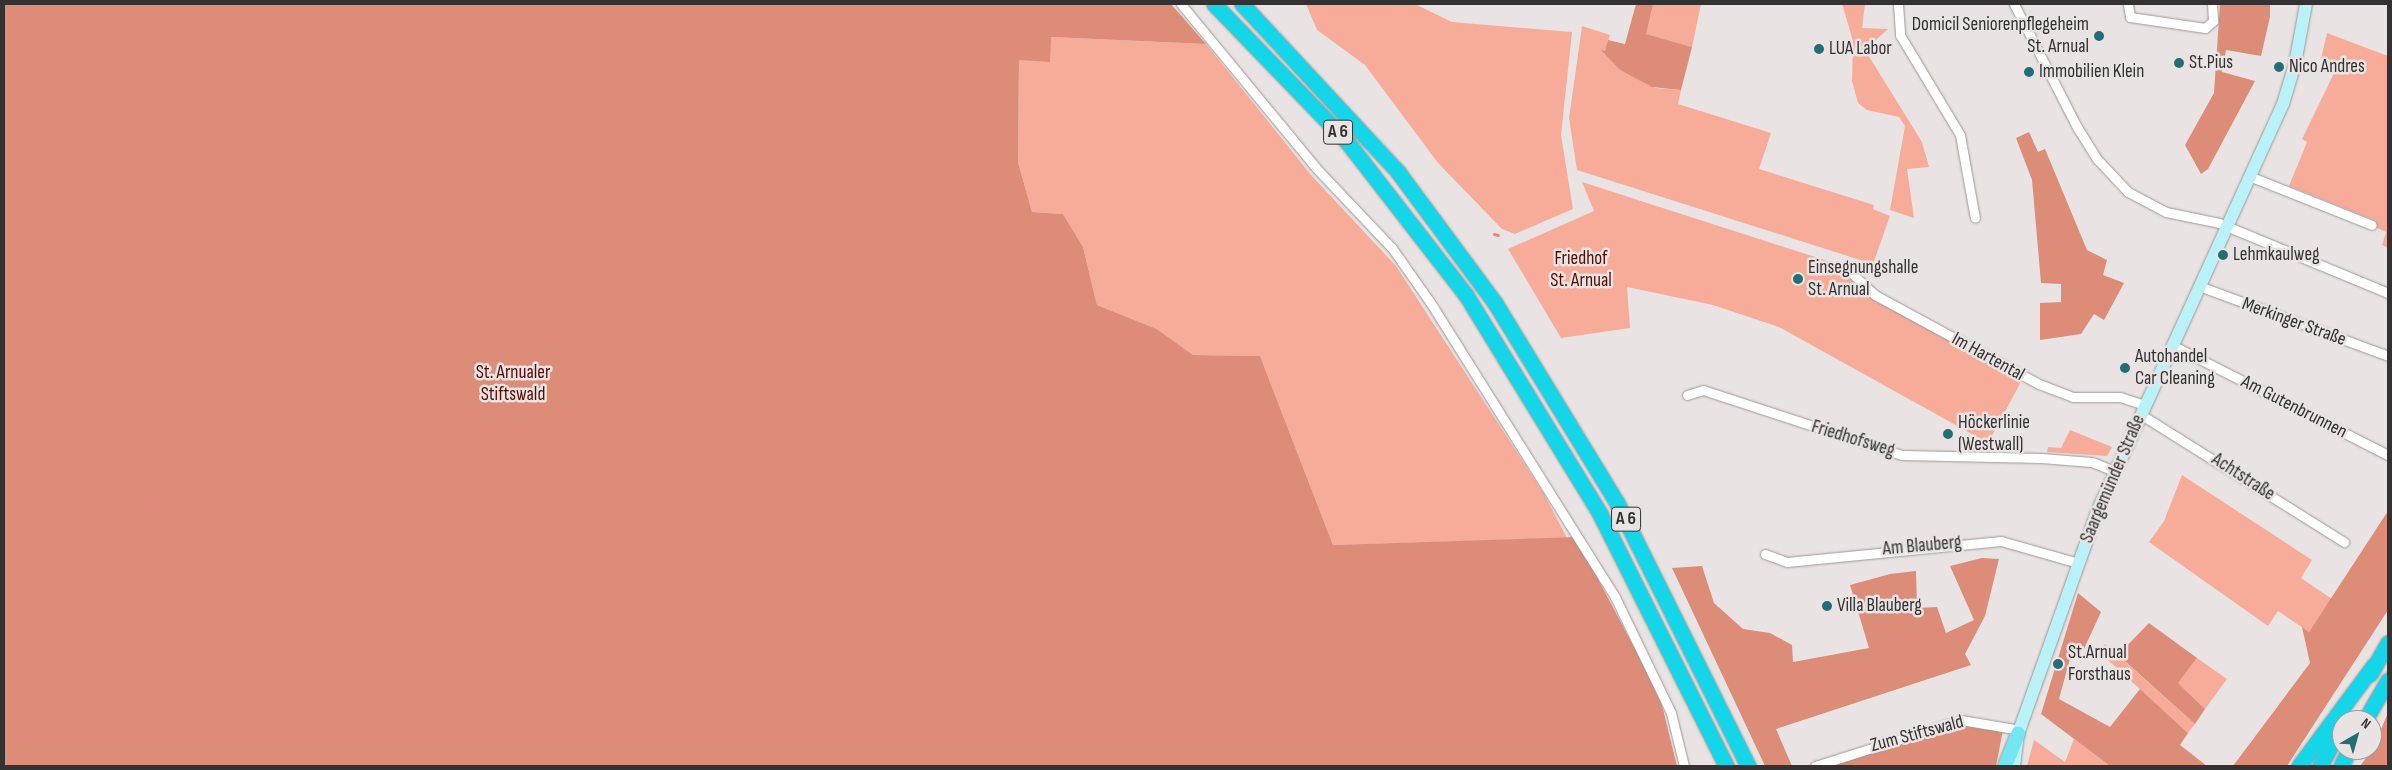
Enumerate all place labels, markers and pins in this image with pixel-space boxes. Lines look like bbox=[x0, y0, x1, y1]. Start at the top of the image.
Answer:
place label: Domicil Seniorenpflegeheim St. Arnual bbox=[1912, 14, 2089, 58]
marker: Domicil Seniorenpflegeheim St. Arnual bbox=[2093, 30, 2105, 42]
place label: LUA Labor bbox=[1829, 38, 1892, 60]
marker: LUA Labor bbox=[1813, 43, 1825, 55]
place label: St.Pius bbox=[2189, 52, 2233, 74]
place label: Nico Andres bbox=[2289, 56, 2365, 78]
marker: St.Pius bbox=[2173, 57, 2185, 69]
place label: Immobilien Klein bbox=[2039, 61, 2144, 83]
marker: Nico Andres bbox=[2273, 61, 2285, 73]
marker: Immobilien Klein bbox=[2023, 66, 2035, 78]
place label: Lehmkaulweg bbox=[2233, 244, 2320, 266]
marker: Lehmkaulweg bbox=[2217, 249, 2229, 261]
place label: Einsegnungshalle St. Arnual bbox=[1808, 257, 1918, 301]
marker: Einsegnungshalle St. Arnual bbox=[1792, 273, 1804, 285]
place label: Autohandel Car Cleaning bbox=[2135, 346, 2215, 390]
marker: Autohandel Car Cleaning bbox=[2119, 362, 2131, 374]
place label: Höckerlinie (Westwall) bbox=[1958, 412, 2030, 456]
marker: Höckerlinie (Westwall) bbox=[1942, 428, 1954, 440]
place label: Villa Blauberg bbox=[1837, 595, 1922, 617]
marker: Villa Blauberg bbox=[1821, 600, 1833, 612]
place label: St.Arnual Forsthaus bbox=[2068, 642, 2131, 686]
marker: St.Arnual Forsthaus bbox=[2052, 658, 2064, 670]

